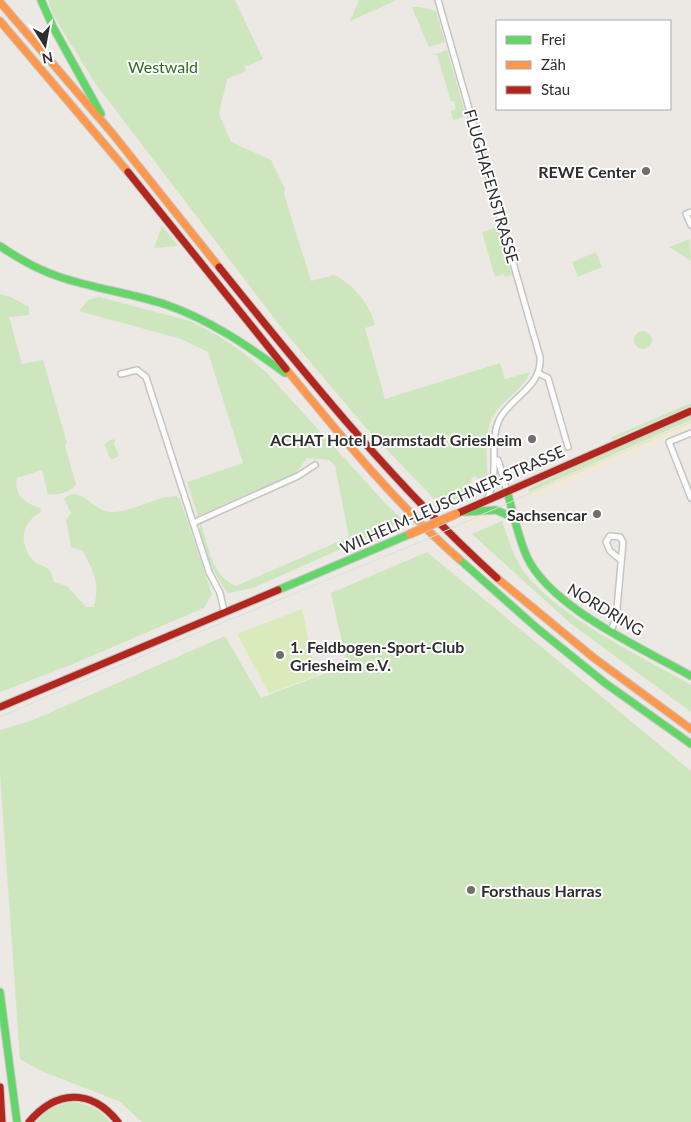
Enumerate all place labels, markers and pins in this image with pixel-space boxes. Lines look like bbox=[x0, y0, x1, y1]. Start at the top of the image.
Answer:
place label: REWE Center bbox=[538, 162, 636, 181]
marker: REWE Center bbox=[640, 165, 652, 177]
place label: ACHAT Hotel Darmstadt Griesheim bbox=[269, 430, 522, 449]
marker: ACHAT Hotel Darmstadt Griesheim bbox=[526, 433, 538, 445]
place label: Sachsencar bbox=[507, 505, 587, 524]
marker: Sachsencar bbox=[591, 508, 603, 520]
place label: 1. Feldbogen-Sport-Club Griesheim e.V. bbox=[290, 637, 464, 674]
marker: 1. Feldbogen-Sport-Club Griesheim e.V. bbox=[274, 649, 286, 661]
place label: Forsthaus Harras bbox=[481, 881, 602, 900]
marker: Forsthaus Harras bbox=[465, 884, 477, 896]

